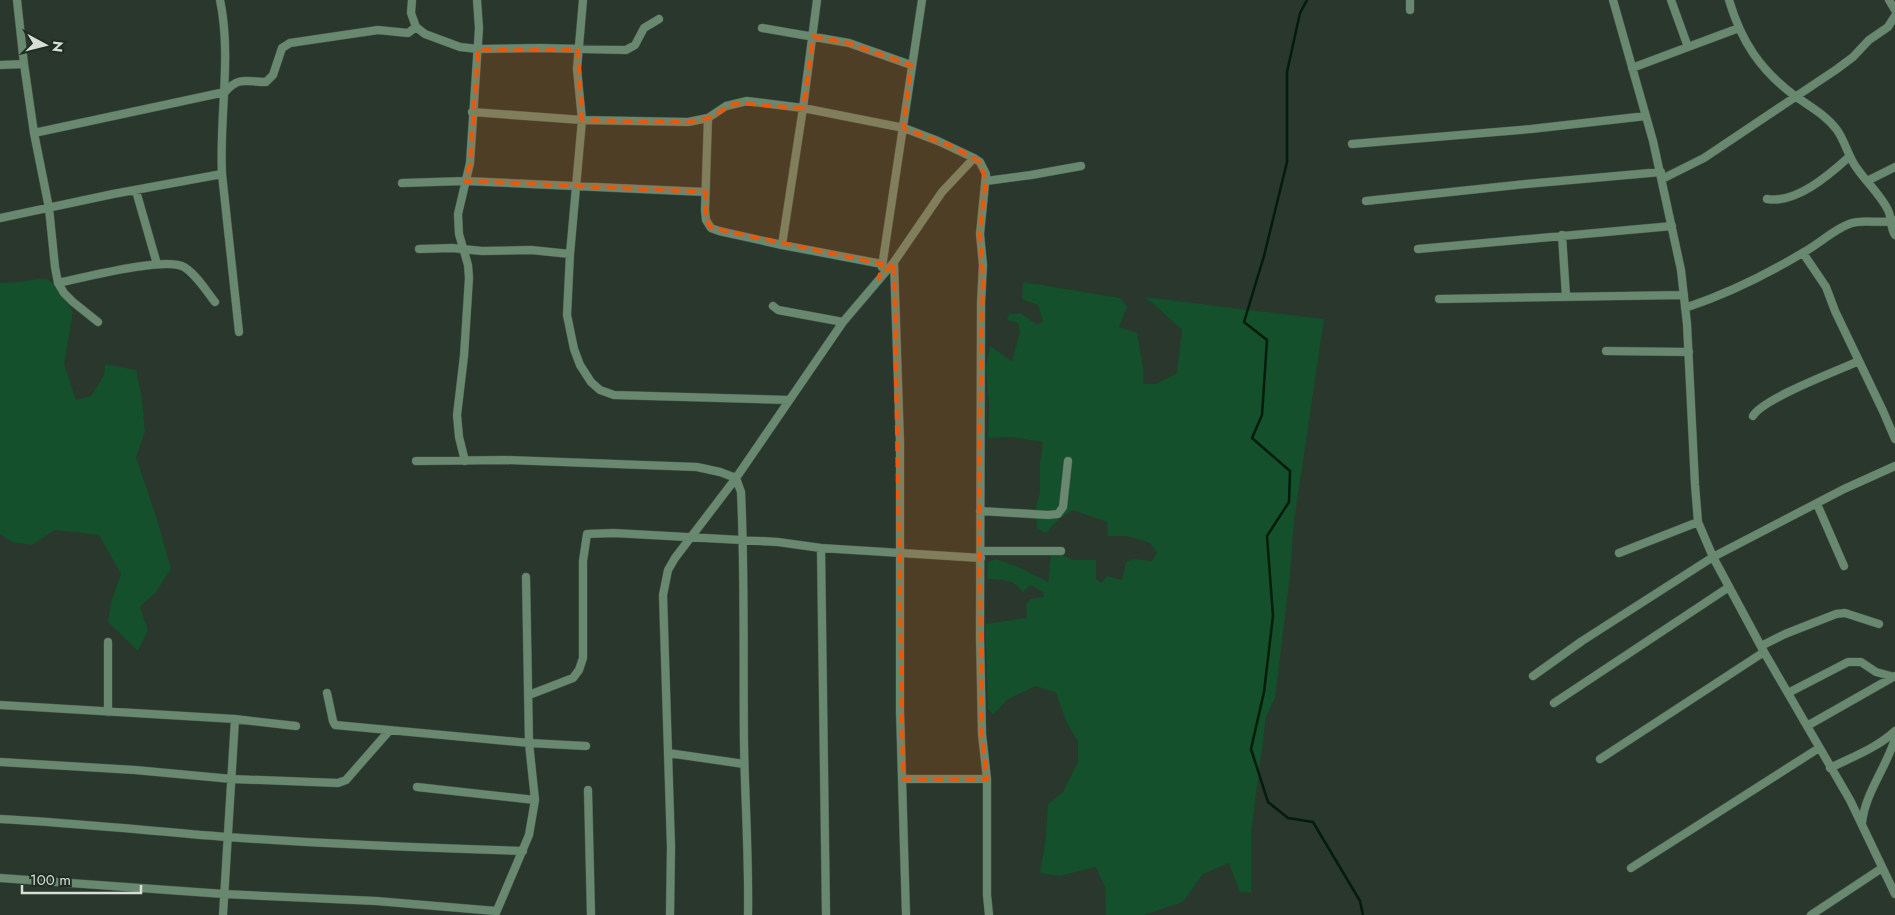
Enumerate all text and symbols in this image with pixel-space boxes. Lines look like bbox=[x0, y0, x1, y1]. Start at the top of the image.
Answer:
north arrow bbox=[20, 20, 70, 70]
text: N bbox=[47, 40, 69, 53]
scale bar bbox=[22, 862, 141, 894]
text: 100 m bbox=[30, 869, 71, 891]

